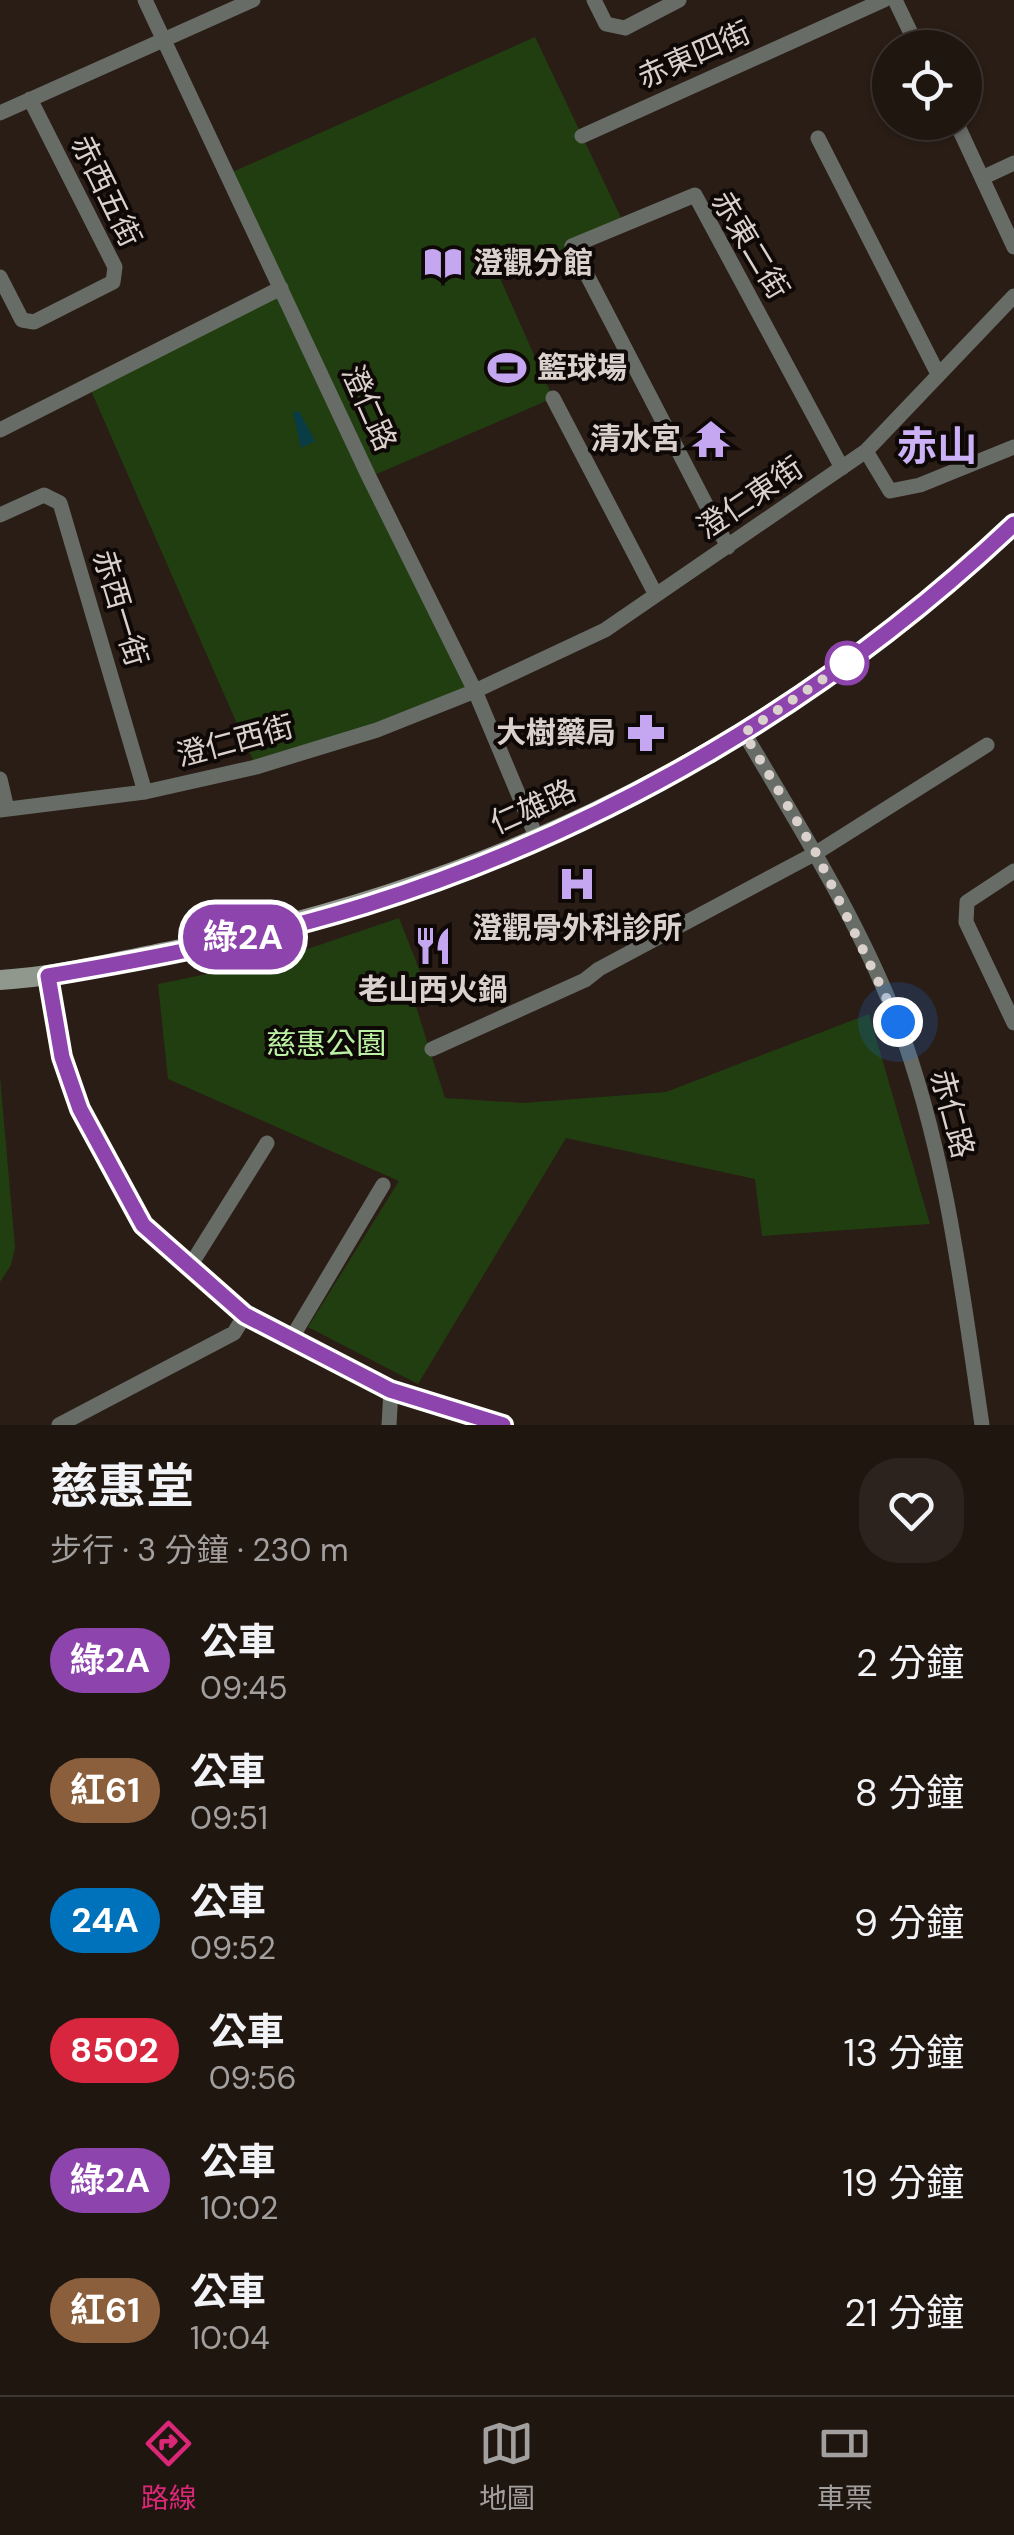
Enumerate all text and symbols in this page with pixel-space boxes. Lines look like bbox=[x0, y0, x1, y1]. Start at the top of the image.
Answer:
street label: 赤東四街 bbox=[631, 12, 757, 97]
map controls bbox=[872, 30, 982, 140]
button: locate bbox=[872, 30, 982, 140]
street label: 赤西五街 bbox=[63, 128, 150, 253]
street label: 赤東二街 bbox=[703, 183, 798, 306]
library icon: 澄觀分館 bbox=[422, 242, 464, 284]
place label: 澄觀分館 bbox=[473, 243, 593, 282]
sports icon: 籃球場 bbox=[486, 347, 528, 389]
place label: 籃球場 bbox=[537, 348, 627, 387]
street label: 澄仁路 bbox=[333, 359, 406, 457]
temple icon: 清水宮 bbox=[690, 418, 732, 460]
place label: 清水宮 bbox=[591, 419, 681, 458]
district label: 赤山 bbox=[897, 420, 977, 472]
street label: 澄仁東街 bbox=[689, 448, 810, 547]
street label: 赤西一街 bbox=[84, 545, 157, 671]
unlabelled marker bbox=[826, 642, 868, 684]
street label: 澄仁西街 bbox=[172, 706, 298, 775]
pharmacy icon: 大樹藥局 bbox=[625, 712, 667, 754]
place label: 大樹藥局 bbox=[496, 713, 616, 752]
street label: 仁雄路 bbox=[484, 770, 582, 843]
hospital icon: 澄觀骨外科診所 bbox=[556, 863, 598, 905]
line badge: 綠2A bbox=[186, 904, 300, 970]
place label: 澄觀骨外科診所 bbox=[472, 908, 682, 947]
text: 綠2A bbox=[203, 914, 283, 960]
restaurant icon: 老山西火鍋 bbox=[412, 925, 454, 967]
place label: 老山西火鍋 bbox=[358, 970, 508, 1009]
your location bbox=[873, 997, 923, 1047]
park label: 慈惠公園 bbox=[266, 1024, 386, 1063]
street label: 赤仁路 bbox=[922, 1065, 983, 1162]
text: 慈惠堂 bbox=[50, 1455, 194, 1518]
button: heart bbox=[859, 1458, 964, 1563]
text: 步行 · 3 分鐘 · 230 m bbox=[50, 1529, 348, 1571]
text: 公車 bbox=[200, 1617, 276, 1667]
text: 綠2A bbox=[70, 1637, 150, 1683]
text: 2 分鐘 bbox=[856, 1638, 964, 1688]
text: 09:45 bbox=[200, 1667, 287, 1709]
text: 公車 bbox=[190, 1747, 266, 1797]
text: 紅61 bbox=[70, 1767, 140, 1813]
text: 8 分鐘 bbox=[855, 1768, 964, 1818]
text: 09:51 bbox=[190, 1797, 268, 1839]
text: 公車 bbox=[190, 1877, 266, 1927]
text: 24A bbox=[71, 1897, 139, 1943]
text: 9 分鐘 bbox=[854, 1898, 964, 1948]
text: 09:52 bbox=[190, 1927, 276, 1969]
text: 公車 bbox=[209, 2007, 285, 2057]
text: 8502 bbox=[70, 2027, 159, 2073]
text: 13 分鐘 bbox=[844, 2028, 964, 2078]
text: 09:56 bbox=[209, 2057, 297, 2099]
text: 公車 bbox=[200, 2137, 276, 2187]
text: 綠2A bbox=[70, 2157, 150, 2203]
text: 19 分鐘 bbox=[842, 2158, 964, 2208]
text: 10:02 bbox=[200, 2187, 278, 2229]
text: 公車 bbox=[190, 2267, 266, 2317]
text: 紅61 bbox=[70, 2287, 140, 2333]
text: 21 分鐘 bbox=[844, 2288, 964, 2338]
text: 10:04 bbox=[190, 2317, 270, 2359]
tab: 路線 bbox=[141, 2416, 197, 2517]
tab: 地圖 bbox=[479, 2416, 535, 2517]
tab: 車票 bbox=[817, 2416, 873, 2517]

